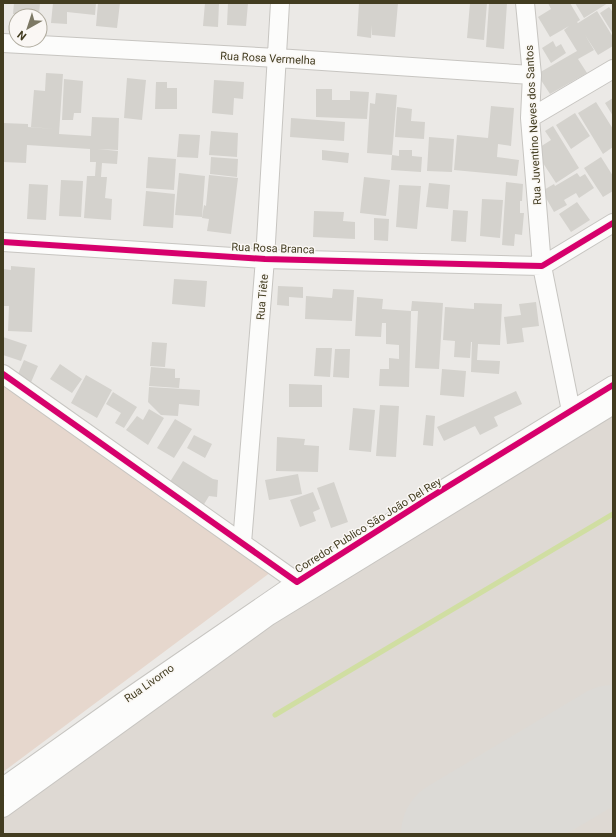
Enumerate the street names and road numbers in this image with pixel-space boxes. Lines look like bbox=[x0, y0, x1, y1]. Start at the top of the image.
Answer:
street label: Rua Juventino Neves dos Santos bbox=[523, 44, 544, 205]
street label: Rua Rosa Vermelha bbox=[220, 50, 316, 67]
street label: Rua Rosa Branca bbox=[231, 241, 315, 256]
street label: Rua Tiête bbox=[254, 273, 271, 320]
street label: Corredor Publico São João Del Rey bbox=[293, 474, 444, 576]
street label: Rua Livorno bbox=[122, 662, 177, 705]

